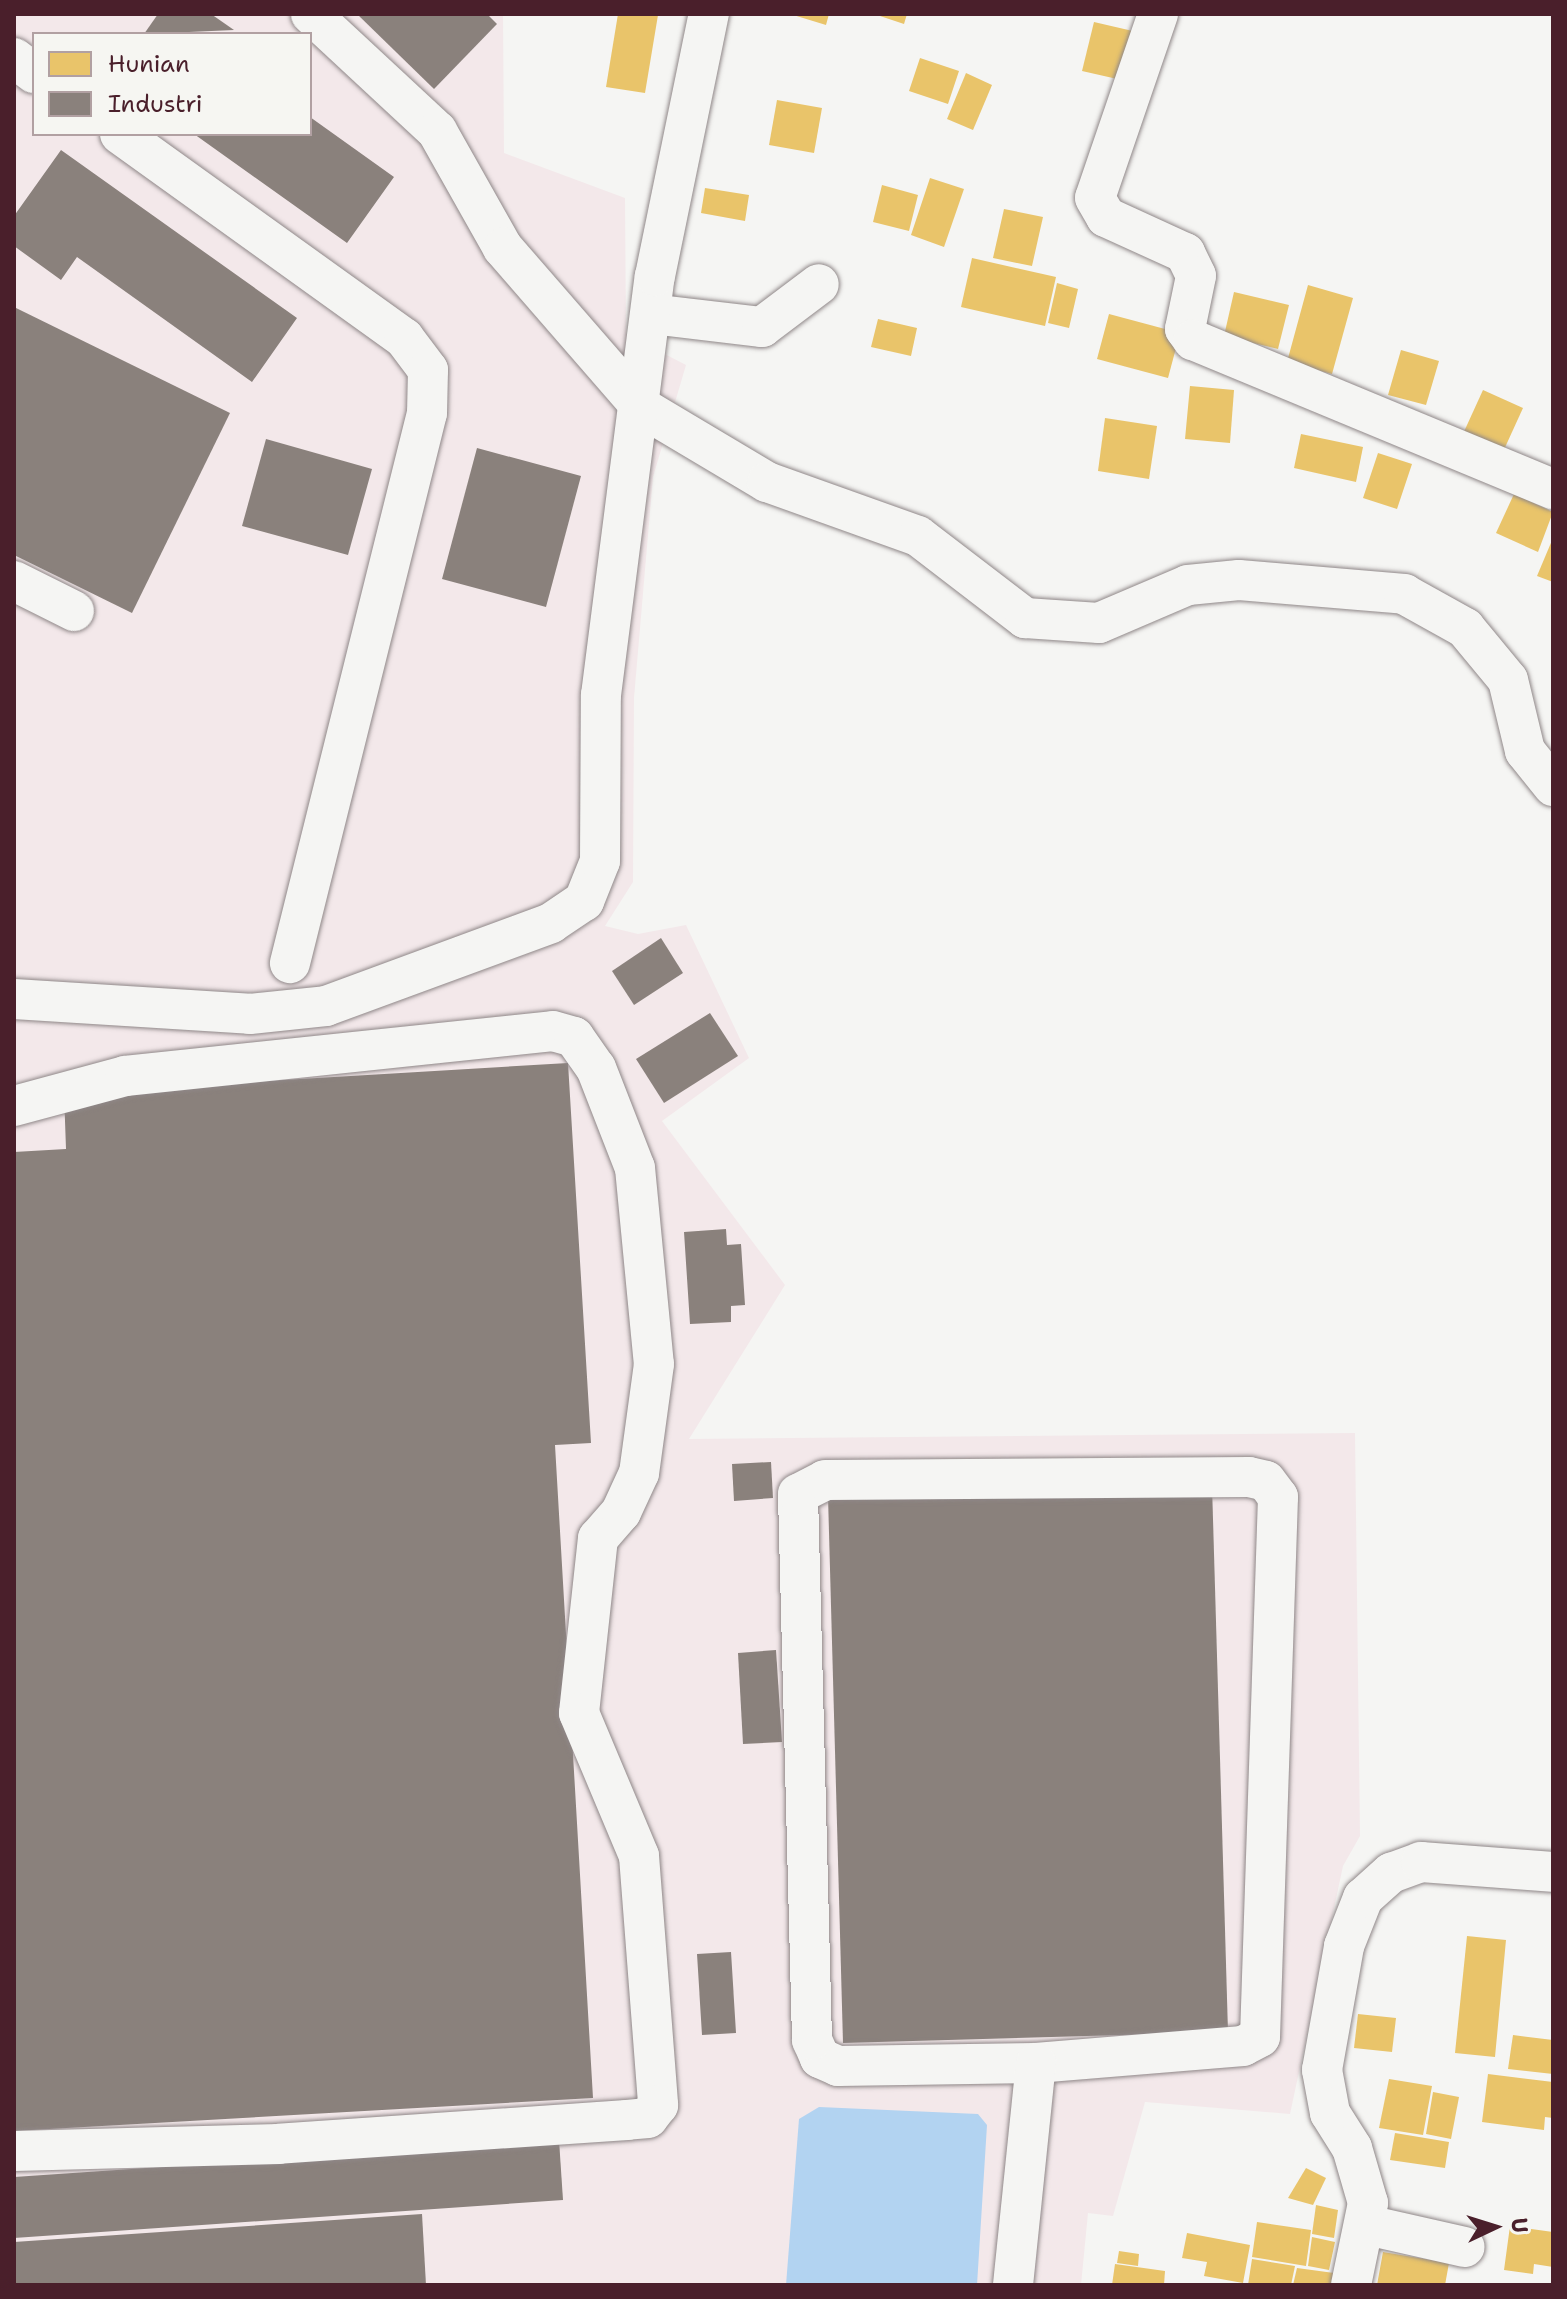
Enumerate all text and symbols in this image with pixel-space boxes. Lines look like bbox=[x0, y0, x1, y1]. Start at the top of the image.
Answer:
legend bbox=[32, 32, 312, 136]
text: Hunian bbox=[108, 48, 190, 80]
text: Industri bbox=[108, 88, 203, 120]
north arrow bbox=[1455, 2187, 1535, 2267]
text: U bbox=[1504, 2217, 1534, 2234]

